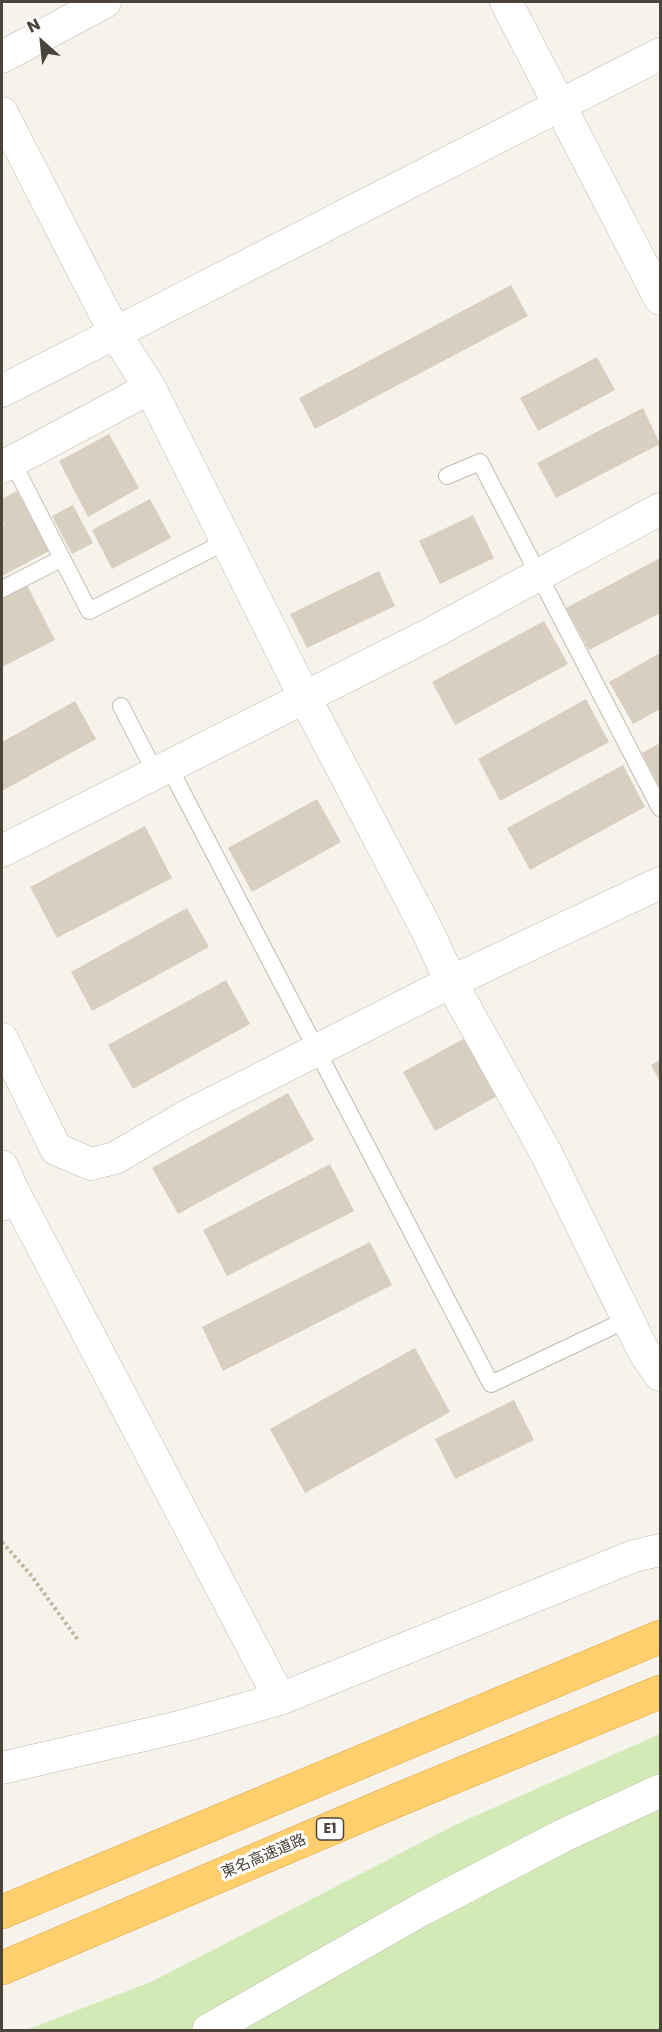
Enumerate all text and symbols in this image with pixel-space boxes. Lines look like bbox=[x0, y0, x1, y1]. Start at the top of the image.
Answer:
north arrow bbox=[12, 12, 72, 72]
text: N bbox=[23, 13, 44, 39]
road number: E1 bbox=[316, 1818, 344, 1840]
street label: 東名高速道路 bbox=[219, 1831, 309, 1883]

